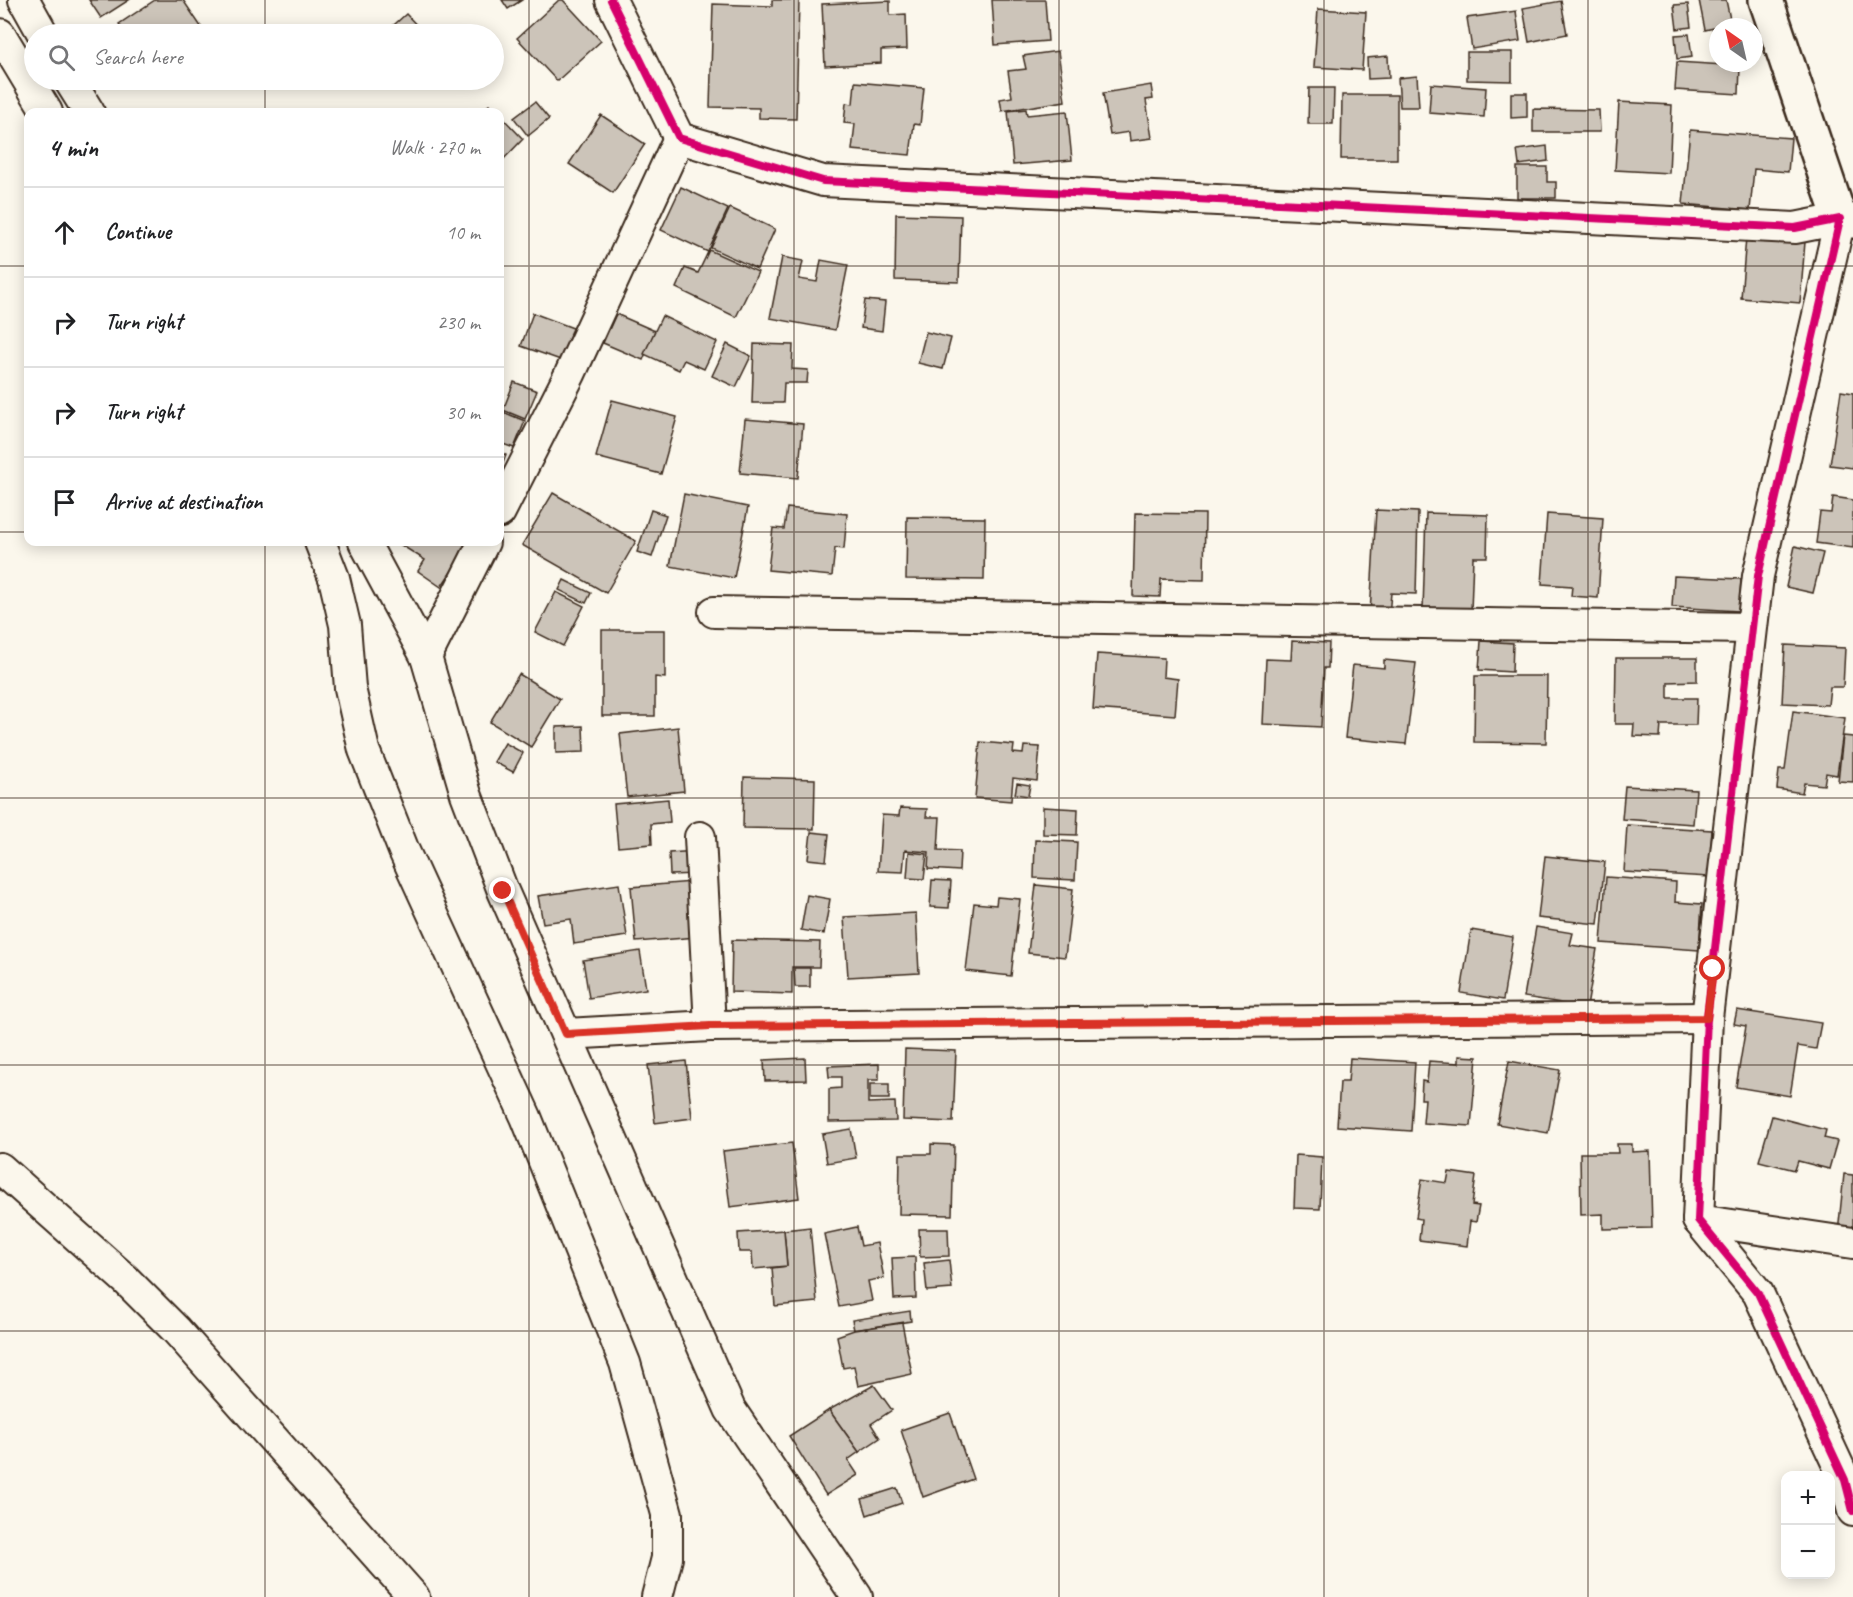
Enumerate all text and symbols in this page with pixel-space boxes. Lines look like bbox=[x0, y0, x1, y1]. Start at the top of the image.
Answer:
north arrow bbox=[1709, 18, 1763, 72]
search box bbox=[24, 24, 504, 90]
icon: search bbox=[45, 41, 78, 74]
text: Search here bbox=[93, 43, 183, 71]
text: 4 min bbox=[48, 131, 98, 164]
text: Walk · 270 m bbox=[390, 135, 480, 160]
icon: ahead bbox=[48, 216, 81, 249]
text: Continue bbox=[105, 218, 171, 246]
text: 10 m bbox=[446, 220, 480, 245]
icon: right bbox=[48, 306, 81, 339]
text: Turn right bbox=[105, 308, 182, 336]
text: 230 m bbox=[437, 310, 480, 335]
icon: right bbox=[48, 396, 81, 429]
text: Turn right bbox=[105, 398, 182, 426]
text: 30 m bbox=[446, 400, 480, 425]
icon: arrive bbox=[48, 486, 81, 519]
text: Arrive at destination bbox=[105, 488, 262, 516]
route end bbox=[489, 877, 515, 903]
route start bbox=[1699, 955, 1725, 981]
map controls bbox=[1781, 1471, 1835, 1579]
button: + bbox=[1781, 1471, 1835, 1525]
button: − bbox=[1781, 1525, 1835, 1579]

